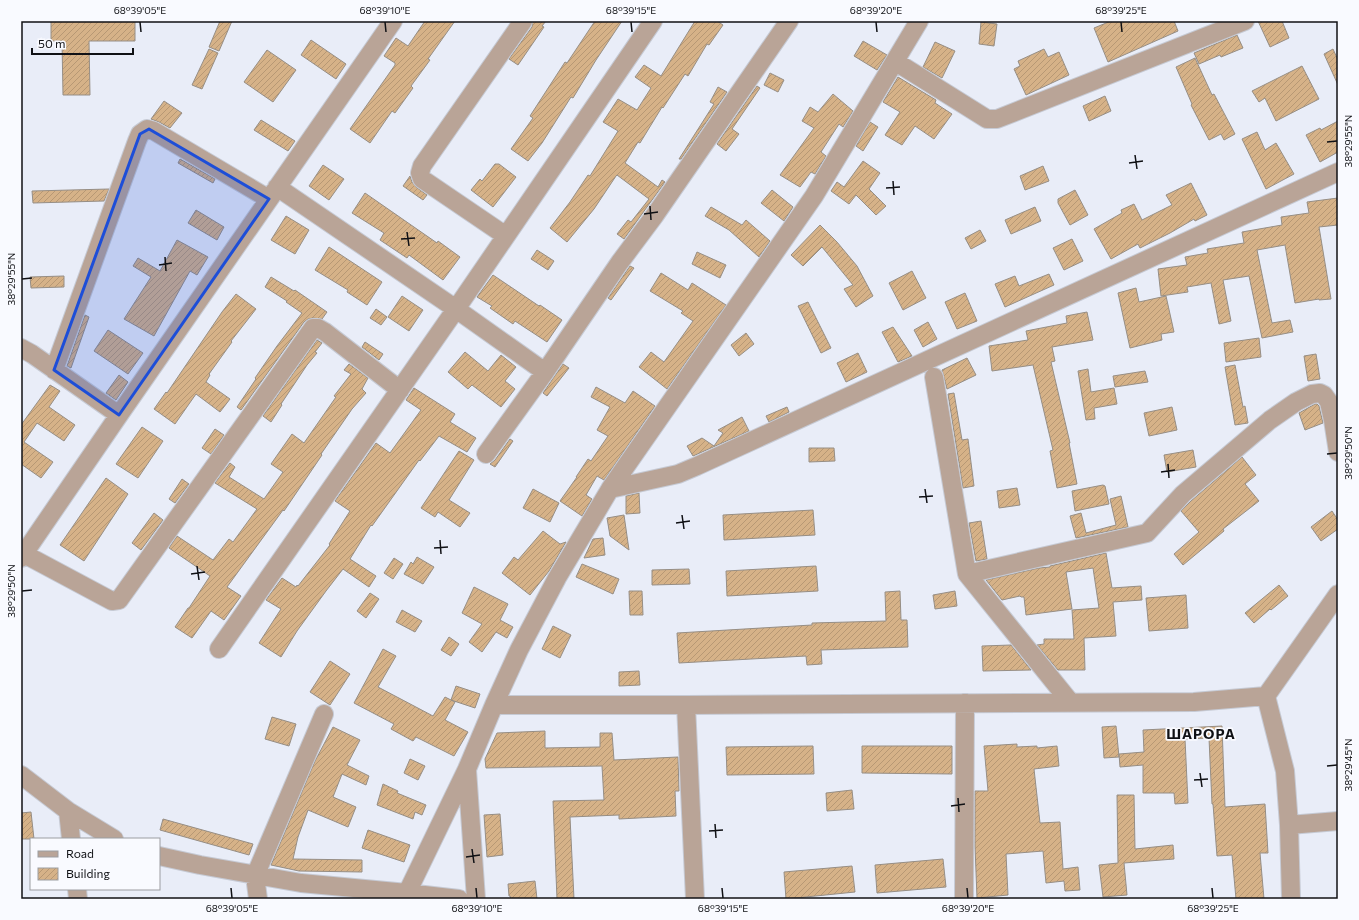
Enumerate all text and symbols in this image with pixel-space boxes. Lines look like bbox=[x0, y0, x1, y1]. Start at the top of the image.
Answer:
text: 68°39'05"E bbox=[114, 4, 166, 16]
text: 68°39'10"E bbox=[359, 4, 411, 16]
text: 68°39'15"E bbox=[606, 4, 656, 16]
text: 68°39'20"E bbox=[850, 4, 902, 16]
text: 68°39'25"E bbox=[1095, 4, 1147, 16]
scale bar bbox=[32, 30, 133, 56]
text: 50 m bbox=[38, 36, 66, 50]
text: 38°29'55"N bbox=[1342, 115, 1354, 167]
text: 38°29'55"N bbox=[5, 253, 17, 305]
text: 38°29'50"N bbox=[1342, 426, 1354, 480]
text: 38°29'50"N bbox=[5, 564, 17, 618]
district label: ШАРОРА bbox=[1166, 725, 1236, 742]
text: 38°29'45"N bbox=[1342, 738, 1354, 792]
legend bbox=[30, 838, 160, 890]
text: Road bbox=[66, 846, 94, 860]
text: Building bbox=[66, 866, 110, 880]
text: 68°39'05"E bbox=[206, 902, 258, 914]
text: 68°39'10"E bbox=[451, 902, 503, 914]
text: 68°39'15"E bbox=[698, 902, 748, 914]
text: 68°39'20"E bbox=[942, 902, 994, 914]
text: 68°39'25"E bbox=[1187, 902, 1239, 914]

